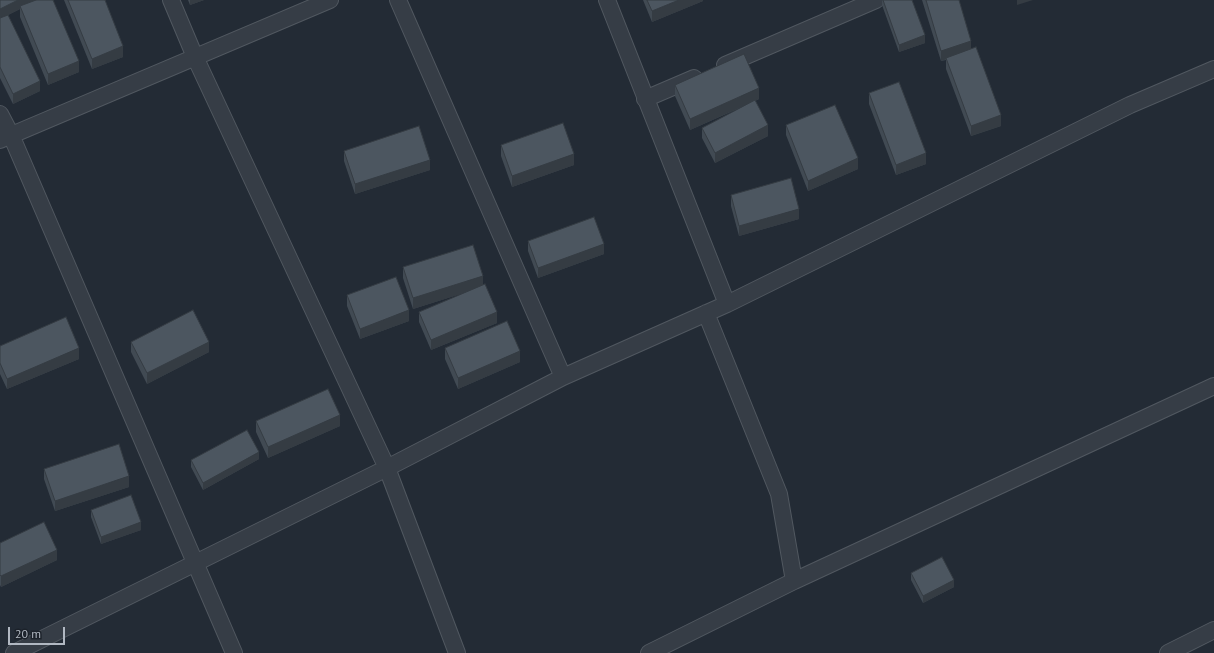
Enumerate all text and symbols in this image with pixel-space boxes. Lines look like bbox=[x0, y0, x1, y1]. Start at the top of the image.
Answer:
scale bar bbox=[10, 619, 67, 645]
text: 20 m bbox=[15, 626, 41, 641]

